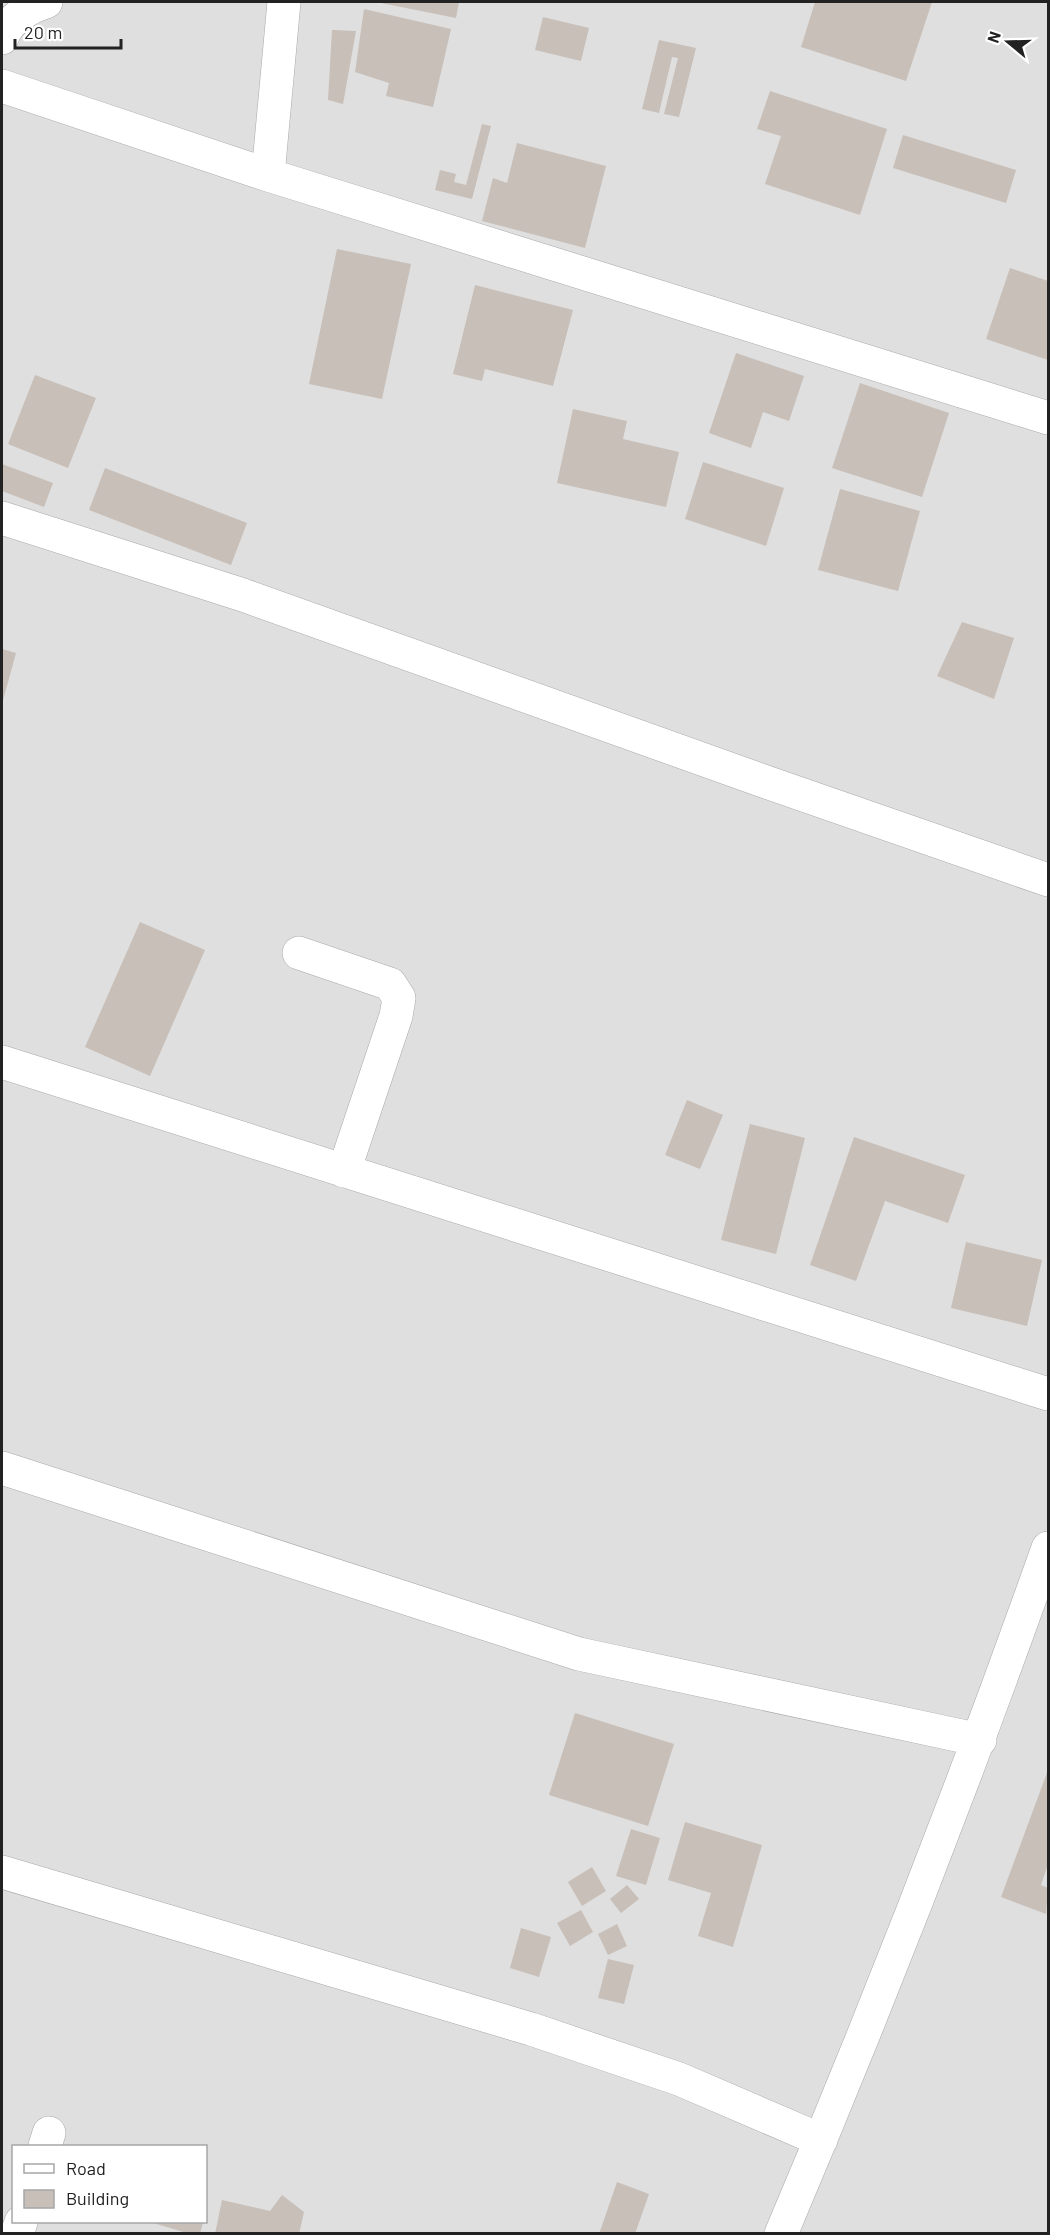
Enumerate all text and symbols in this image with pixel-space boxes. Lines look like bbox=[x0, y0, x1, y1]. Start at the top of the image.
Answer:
scale bar bbox=[15, 12, 122, 50]
north arrow bbox=[978, 12, 1038, 72]
text: 20 m bbox=[24, 21, 62, 43]
text: N bbox=[983, 29, 1004, 45]
legend bbox=[12, 2145, 207, 2223]
text: Road bbox=[66, 2157, 106, 2179]
text: Building bbox=[66, 2187, 129, 2209]

